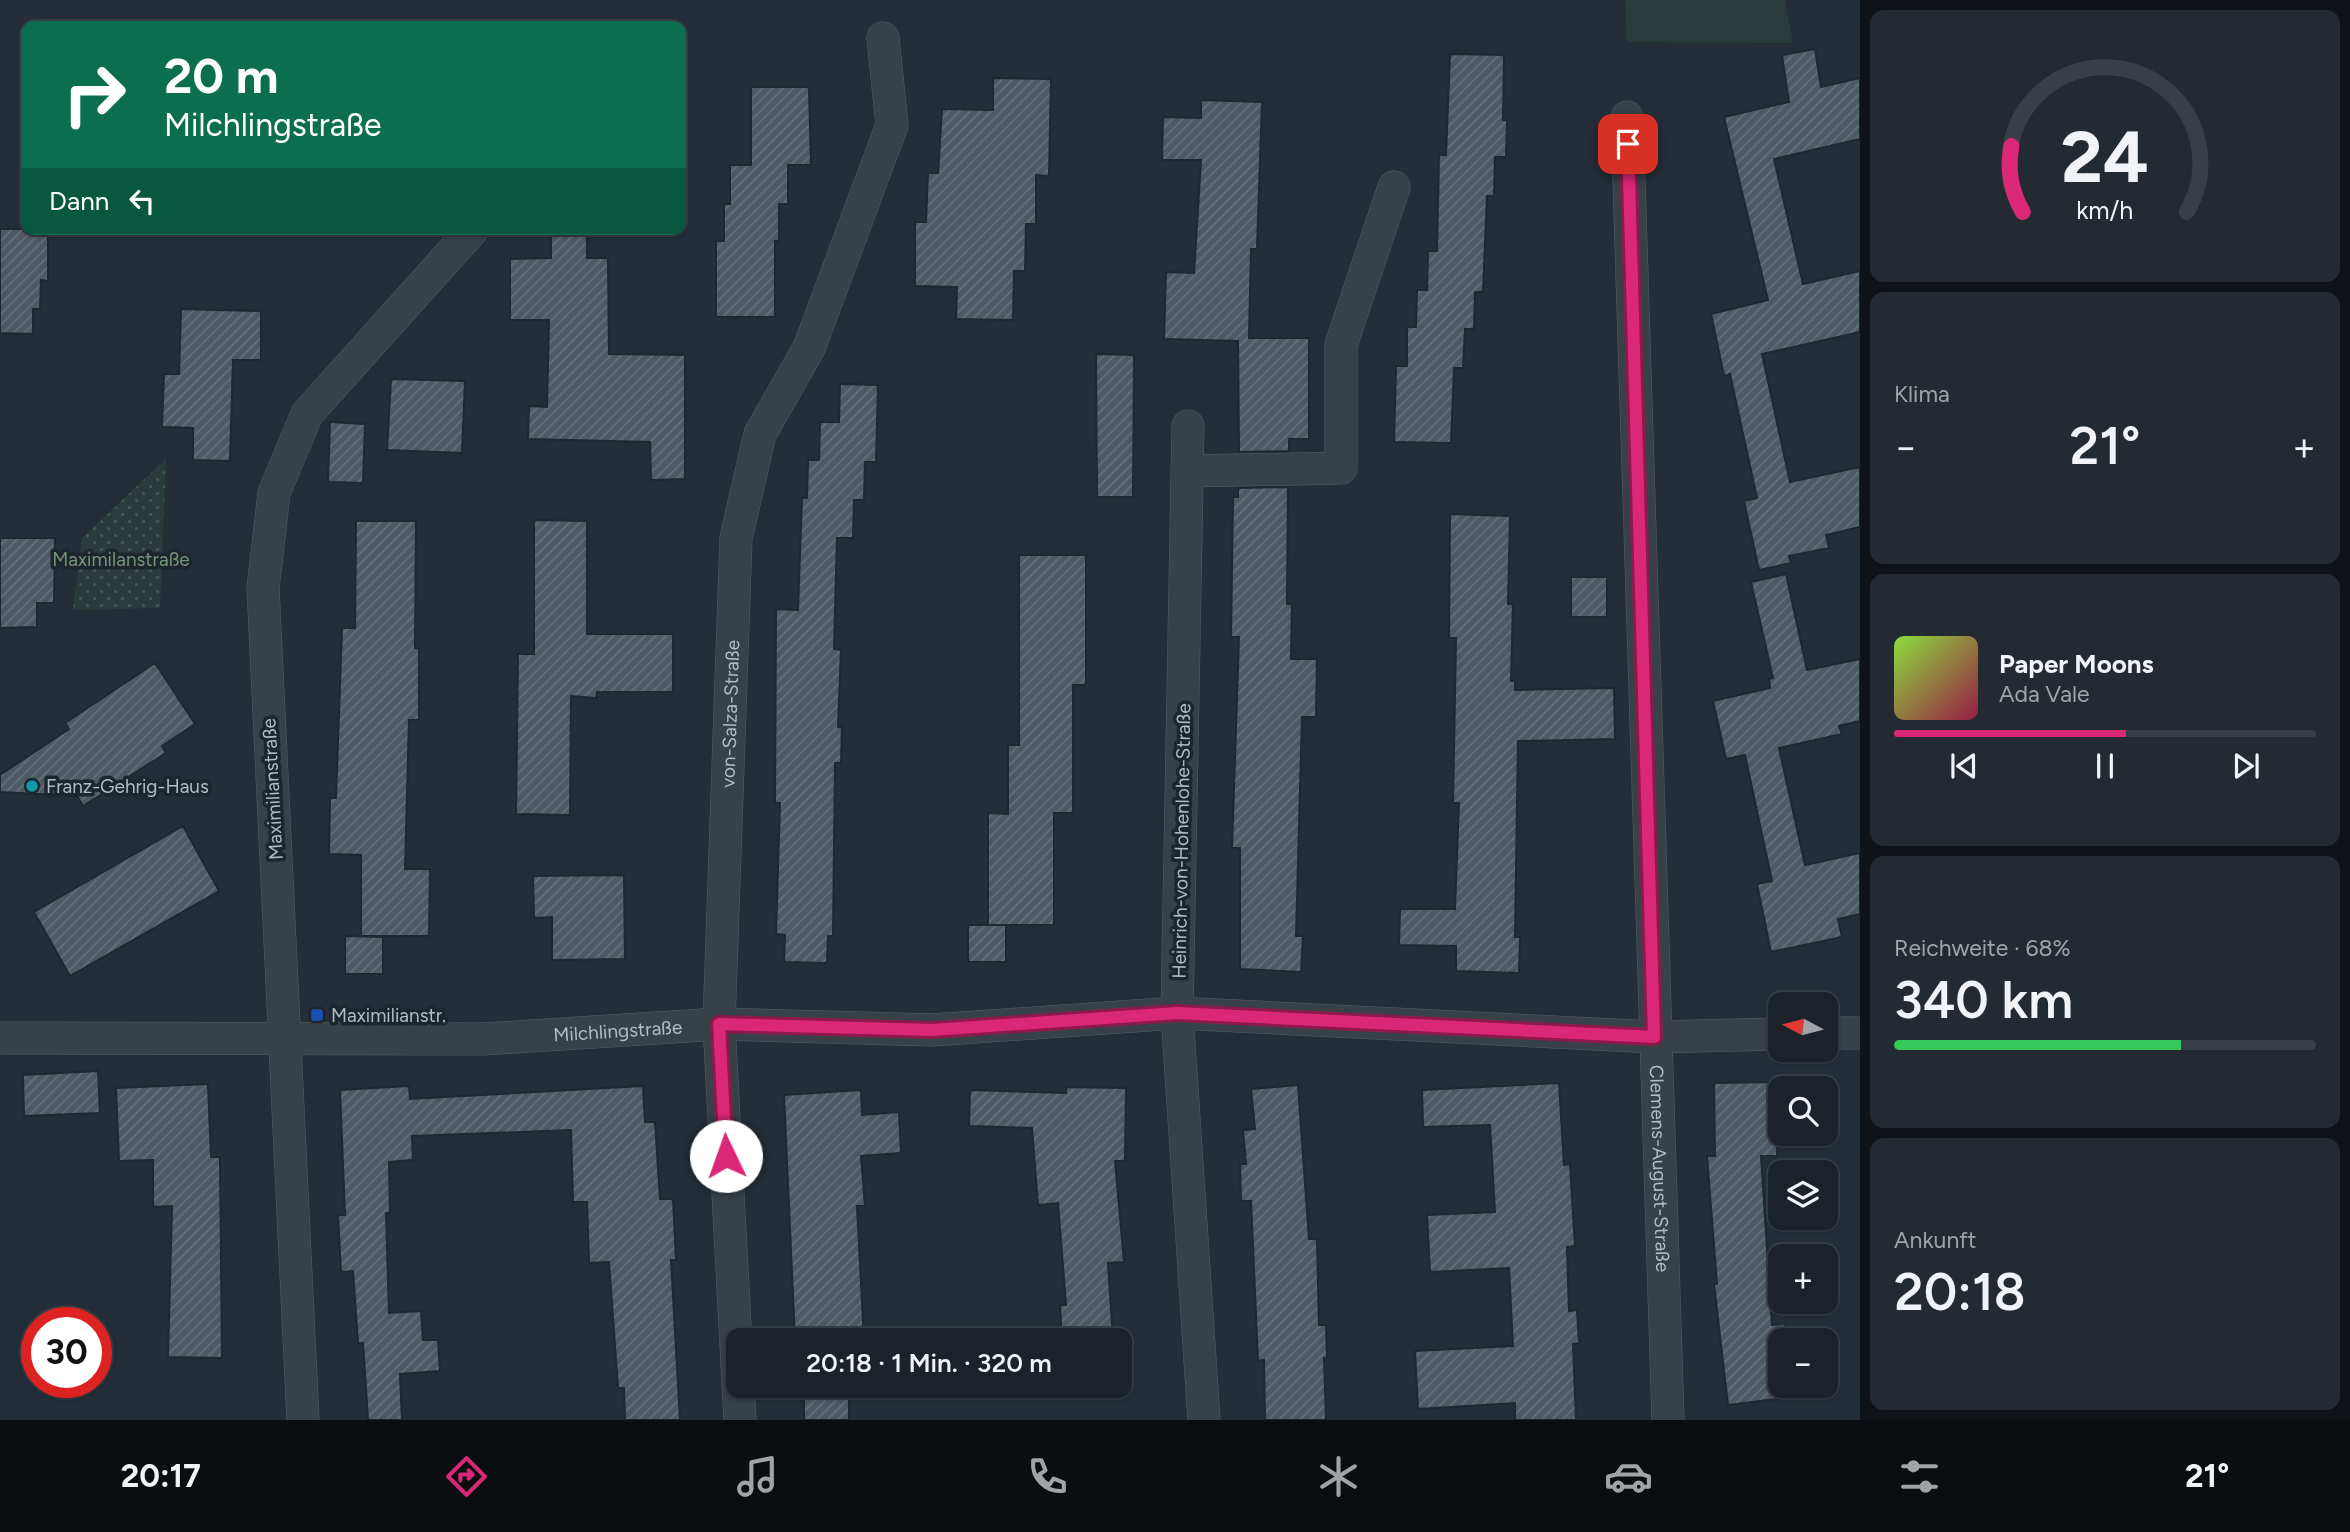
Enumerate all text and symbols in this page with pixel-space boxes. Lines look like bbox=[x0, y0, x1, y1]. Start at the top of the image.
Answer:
text: 20 m bbox=[164, 46, 279, 105]
icon: right bbox=[49, 49, 140, 140]
text: Milchlingstraße bbox=[164, 106, 381, 144]
text: 24 bbox=[2061, 113, 2149, 200]
pin bbox=[1598, 114, 1658, 174]
icon: arrive bbox=[1609, 125, 1647, 163]
icon: left bbox=[123, 182, 161, 220]
text: Dann bbox=[49, 185, 109, 217]
text: km/h bbox=[2076, 195, 2134, 225]
text: Klima bbox=[1894, 380, 1950, 408]
text: 21° bbox=[2070, 415, 2140, 477]
text: − bbox=[1894, 424, 1918, 470]
text: + bbox=[2292, 424, 2316, 470]
park label: Maximilanstraße bbox=[52, 548, 190, 571]
street label: von-Salza-Straße bbox=[716, 639, 744, 788]
text: Paper Moons bbox=[1999, 648, 2154, 680]
text: Ada Vale bbox=[1999, 680, 2090, 708]
street label: Heinrich-von-Hohenlohe-Straße bbox=[1168, 703, 1195, 979]
street label: Maximilianstraße bbox=[257, 718, 288, 860]
icon: previous bbox=[1945, 747, 1983, 785]
icon: pause bbox=[2086, 747, 2124, 785]
icon: next bbox=[2227, 747, 2265, 785]
place label: Franz-Gehrig-Haus bbox=[46, 775, 209, 798]
marker: Franz-Gehrig-Haus bbox=[24, 778, 40, 794]
text: Reichweite · 68% bbox=[1894, 934, 2071, 962]
text: 340 km bbox=[1894, 969, 2073, 1031]
north arrow bbox=[1768, 992, 1838, 1062]
map controls bbox=[1768, 992, 1838, 1398]
place label: Maximilianstr. bbox=[331, 1004, 446, 1027]
marker: Maximilianstr. bbox=[309, 1007, 325, 1023]
street label: Milchlingstraße bbox=[553, 1015, 683, 1047]
street label: Clemens-August-Straße bbox=[1645, 1064, 1674, 1273]
button: search bbox=[1768, 1076, 1838, 1146]
position arrow bbox=[689, 1119, 763, 1193]
button: layers bbox=[1768, 1160, 1838, 1230]
text: Ankunft bbox=[1894, 1226, 1976, 1254]
button: + bbox=[1768, 1244, 1838, 1314]
text: 20:18 bbox=[1894, 1261, 2026, 1323]
speed limit sign: 30 bbox=[21, 1307, 112, 1398]
button: − bbox=[1768, 1328, 1838, 1398]
text: 20:18 · 1 Min. · 320 m bbox=[806, 1347, 1052, 1379]
icon: directions bbox=[442, 1452, 491, 1501]
icon: music bbox=[733, 1452, 782, 1501]
icon: phone bbox=[1023, 1452, 1072, 1501]
icon: climate bbox=[1314, 1452, 1363, 1501]
icon: car bbox=[1604, 1452, 1653, 1501]
icon: filters bbox=[1895, 1452, 1944, 1501]
text: 20:17 bbox=[121, 1457, 201, 1495]
text: 21° bbox=[2185, 1457, 2229, 1495]

